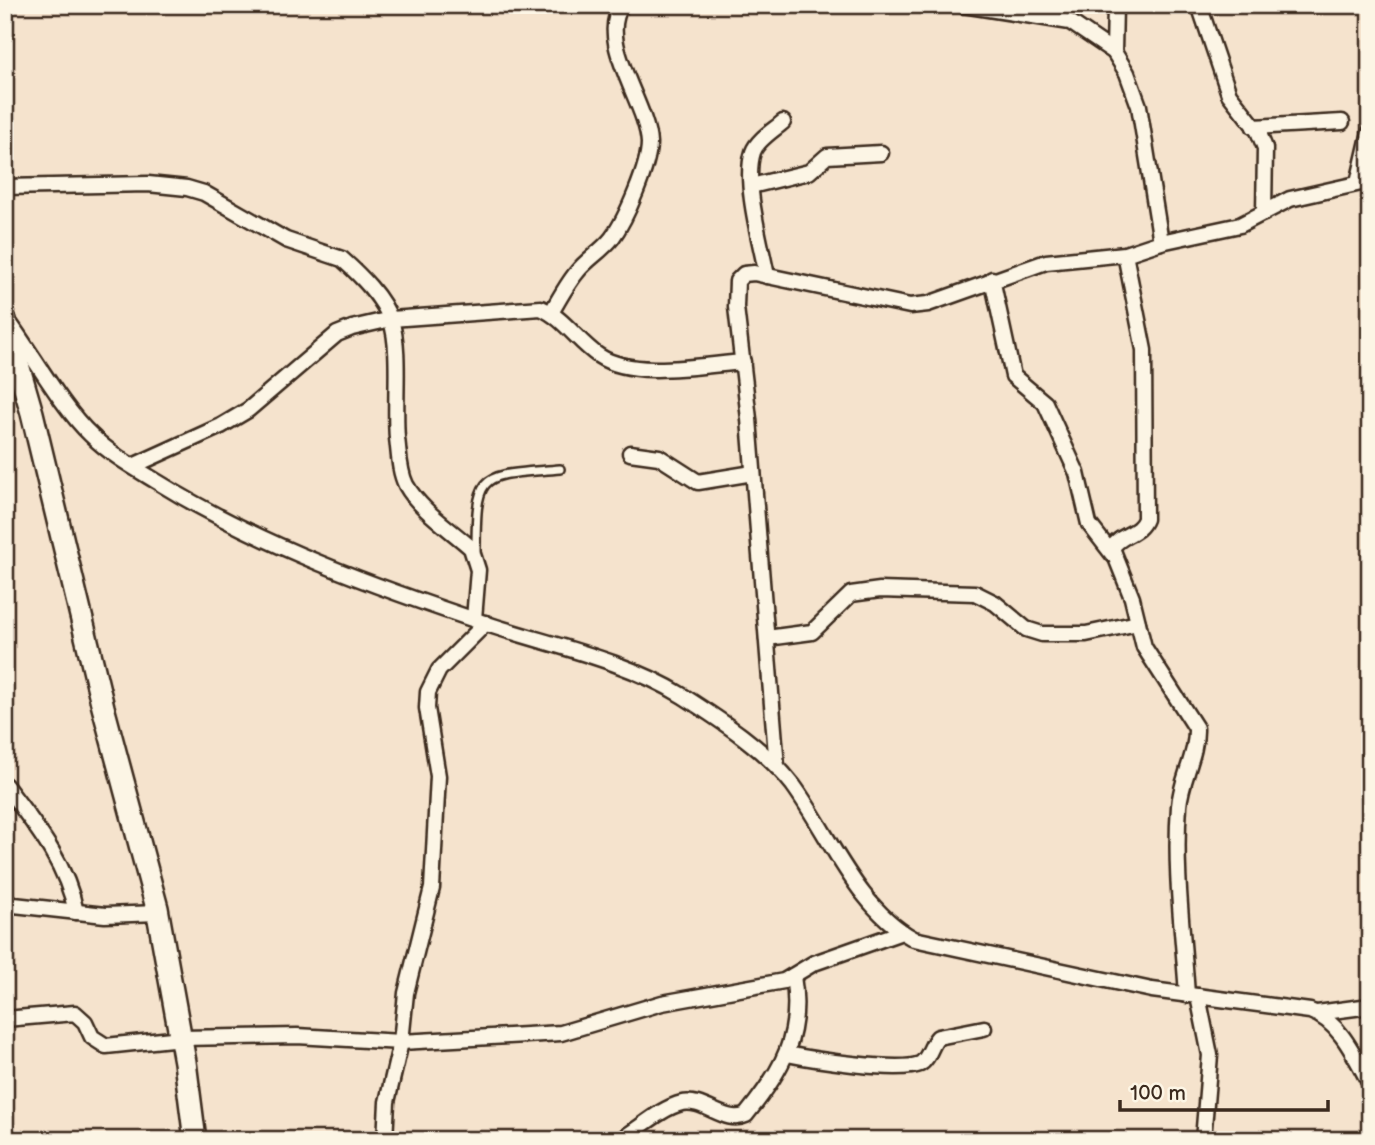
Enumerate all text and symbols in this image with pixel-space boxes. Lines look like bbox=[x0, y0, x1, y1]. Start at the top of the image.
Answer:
scale bar bbox=[1120, 1068, 1328, 1112]
text: 100 m bbox=[1130, 1081, 1186, 1106]

